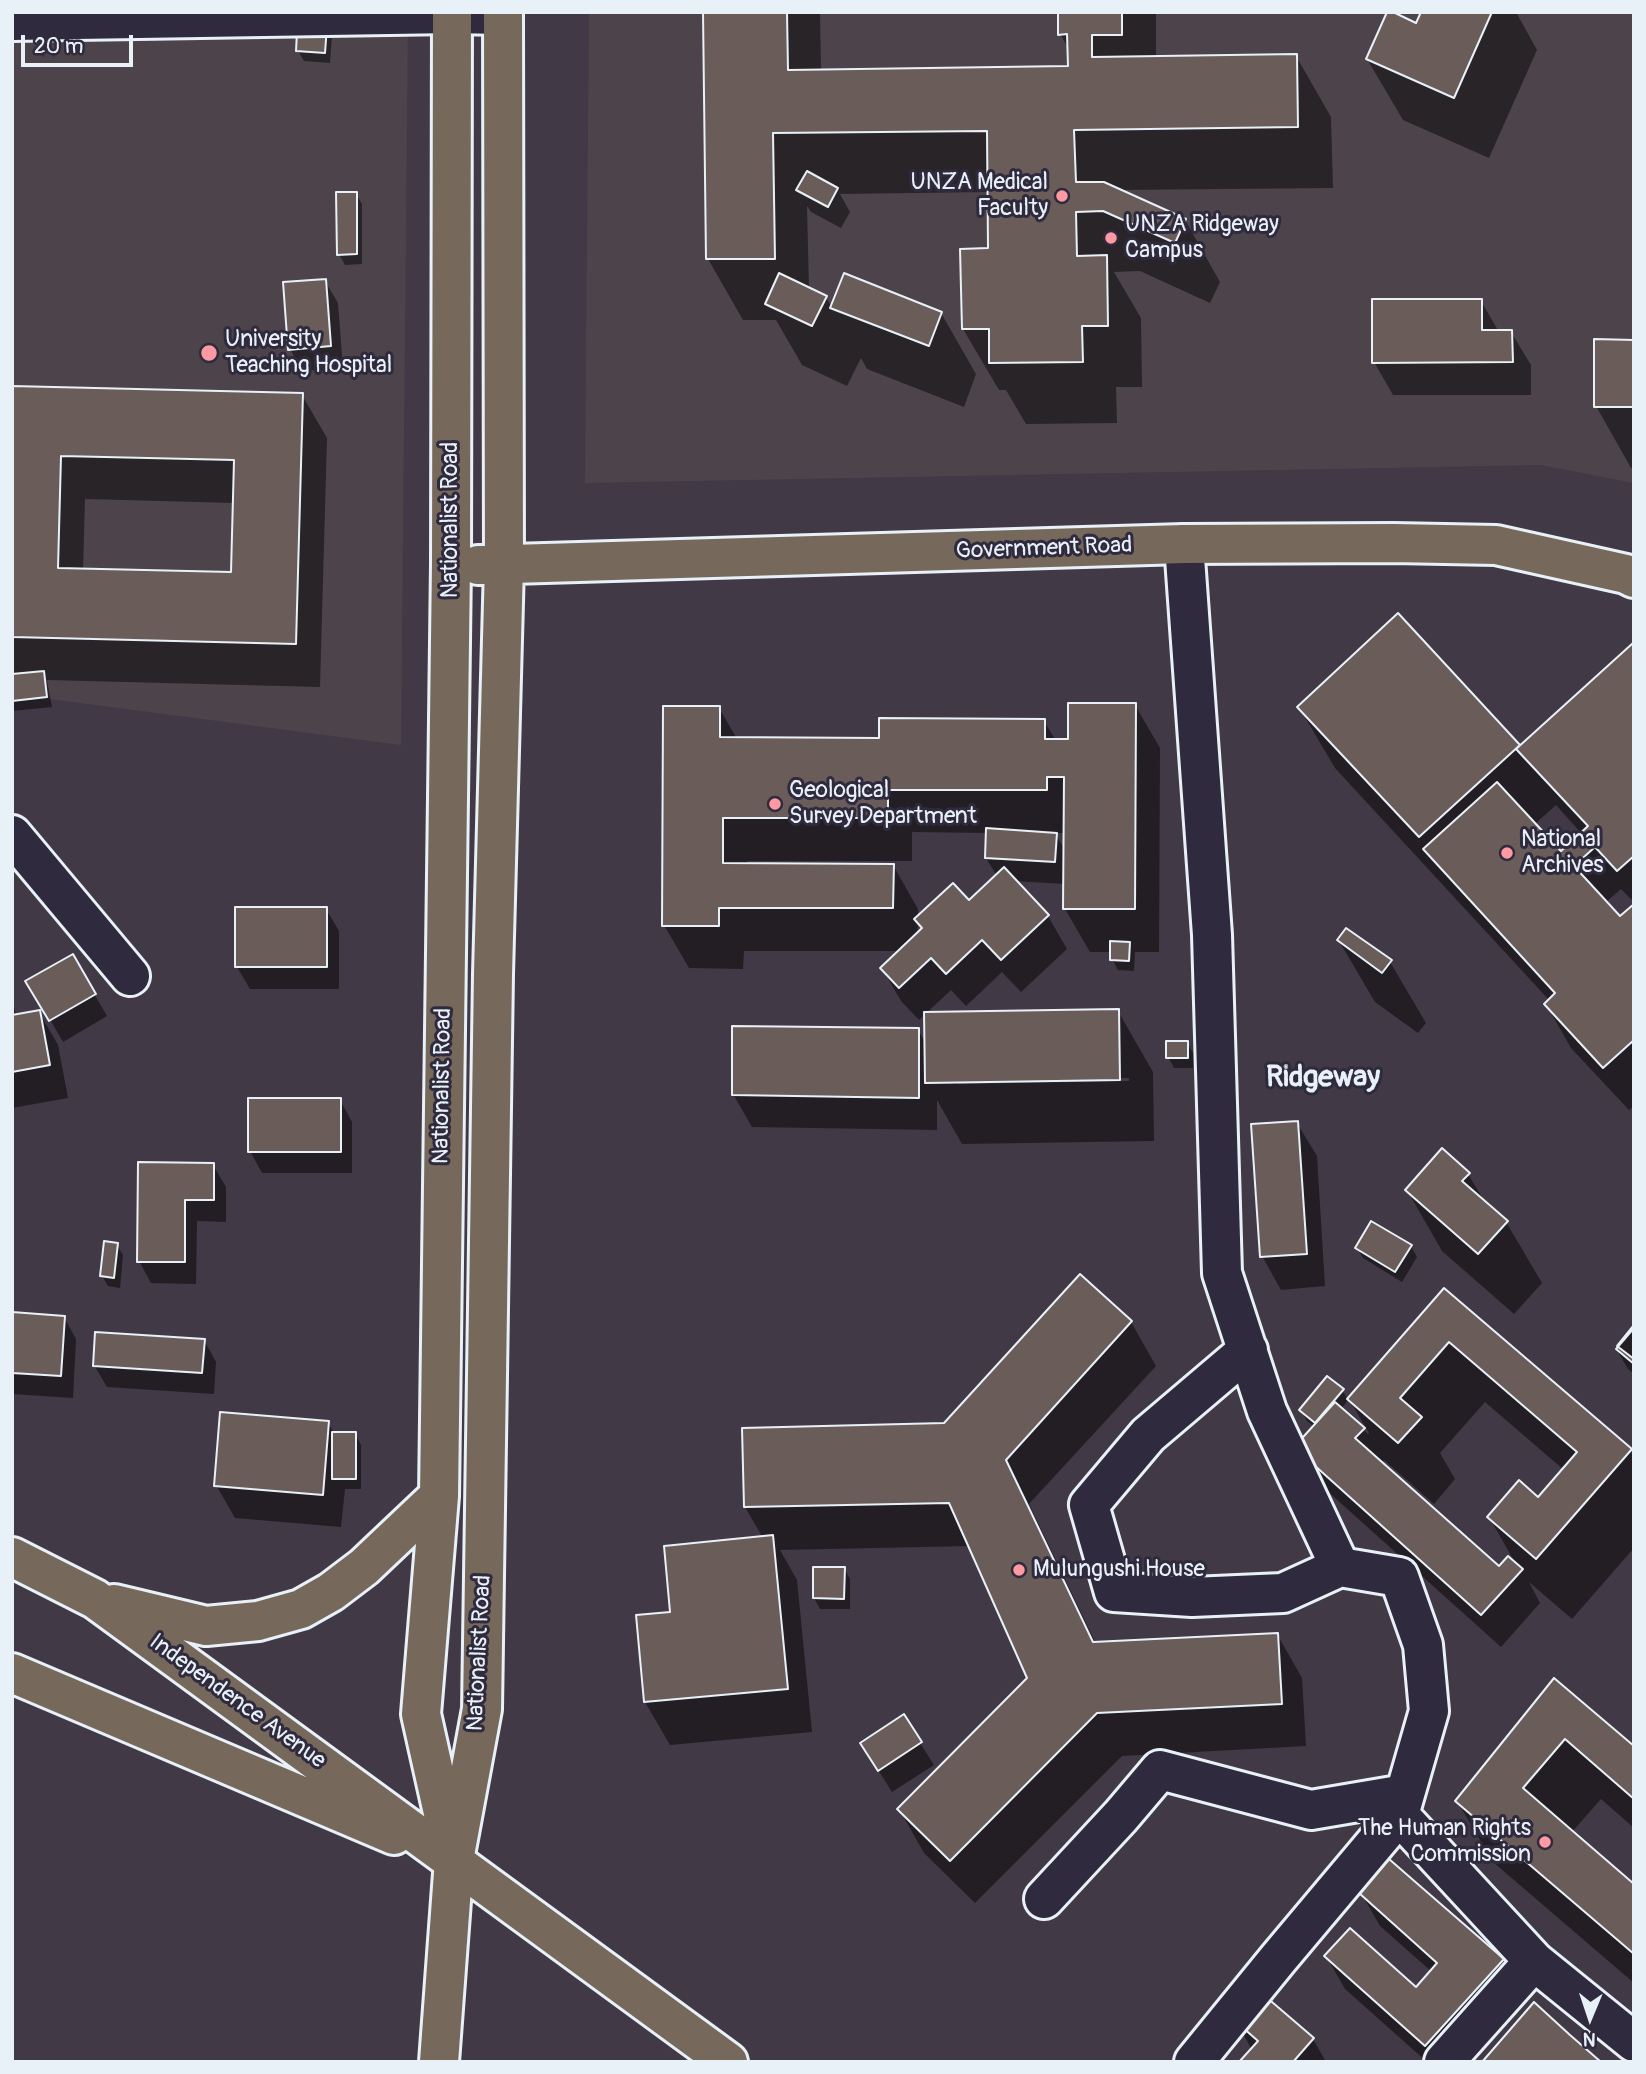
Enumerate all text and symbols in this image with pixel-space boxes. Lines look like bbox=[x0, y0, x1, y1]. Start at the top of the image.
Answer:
scale bar bbox=[24, 21, 136, 65]
text: 20 m bbox=[34, 33, 83, 60]
place label: UNZA Medical Faculty bbox=[911, 169, 1048, 223]
marker: UNZA Medical Faculty bbox=[1054, 188, 1070, 204]
place label: UNZA Ridgeway Campus bbox=[1125, 211, 1279, 265]
marker: UNZA Ridgeway Campus bbox=[1103, 230, 1119, 246]
place label: University Teaching Hospital bbox=[225, 326, 392, 380]
marker: University Teaching Hospital bbox=[199, 343, 219, 363]
street label: Nationalist Road bbox=[437, 442, 465, 598]
street label: Government Road bbox=[955, 532, 1133, 566]
place label: Geological Survey Department bbox=[789, 777, 977, 831]
marker: Geological Survey Department bbox=[767, 796, 783, 812]
place label: National Archives bbox=[1521, 826, 1604, 880]
marker: National Archives bbox=[1499, 845, 1515, 861]
street label: Nationalist Road bbox=[428, 1008, 458, 1164]
district label: Ridgeway bbox=[1266, 1060, 1380, 1096]
place label: Mulungushi House bbox=[1033, 1556, 1205, 1584]
marker: Mulungushi House bbox=[1011, 1562, 1027, 1578]
street label: Nationalist Road bbox=[462, 1574, 498, 1732]
street label: Independence Avenue bbox=[143, 1629, 331, 1775]
place label: The Human Rights Commission bbox=[1358, 1815, 1531, 1869]
marker: The Human Rights Commission bbox=[1537, 1834, 1553, 1850]
north arrow bbox=[1555, 1983, 1625, 2053]
text: N bbox=[1582, 2027, 1596, 2051]

